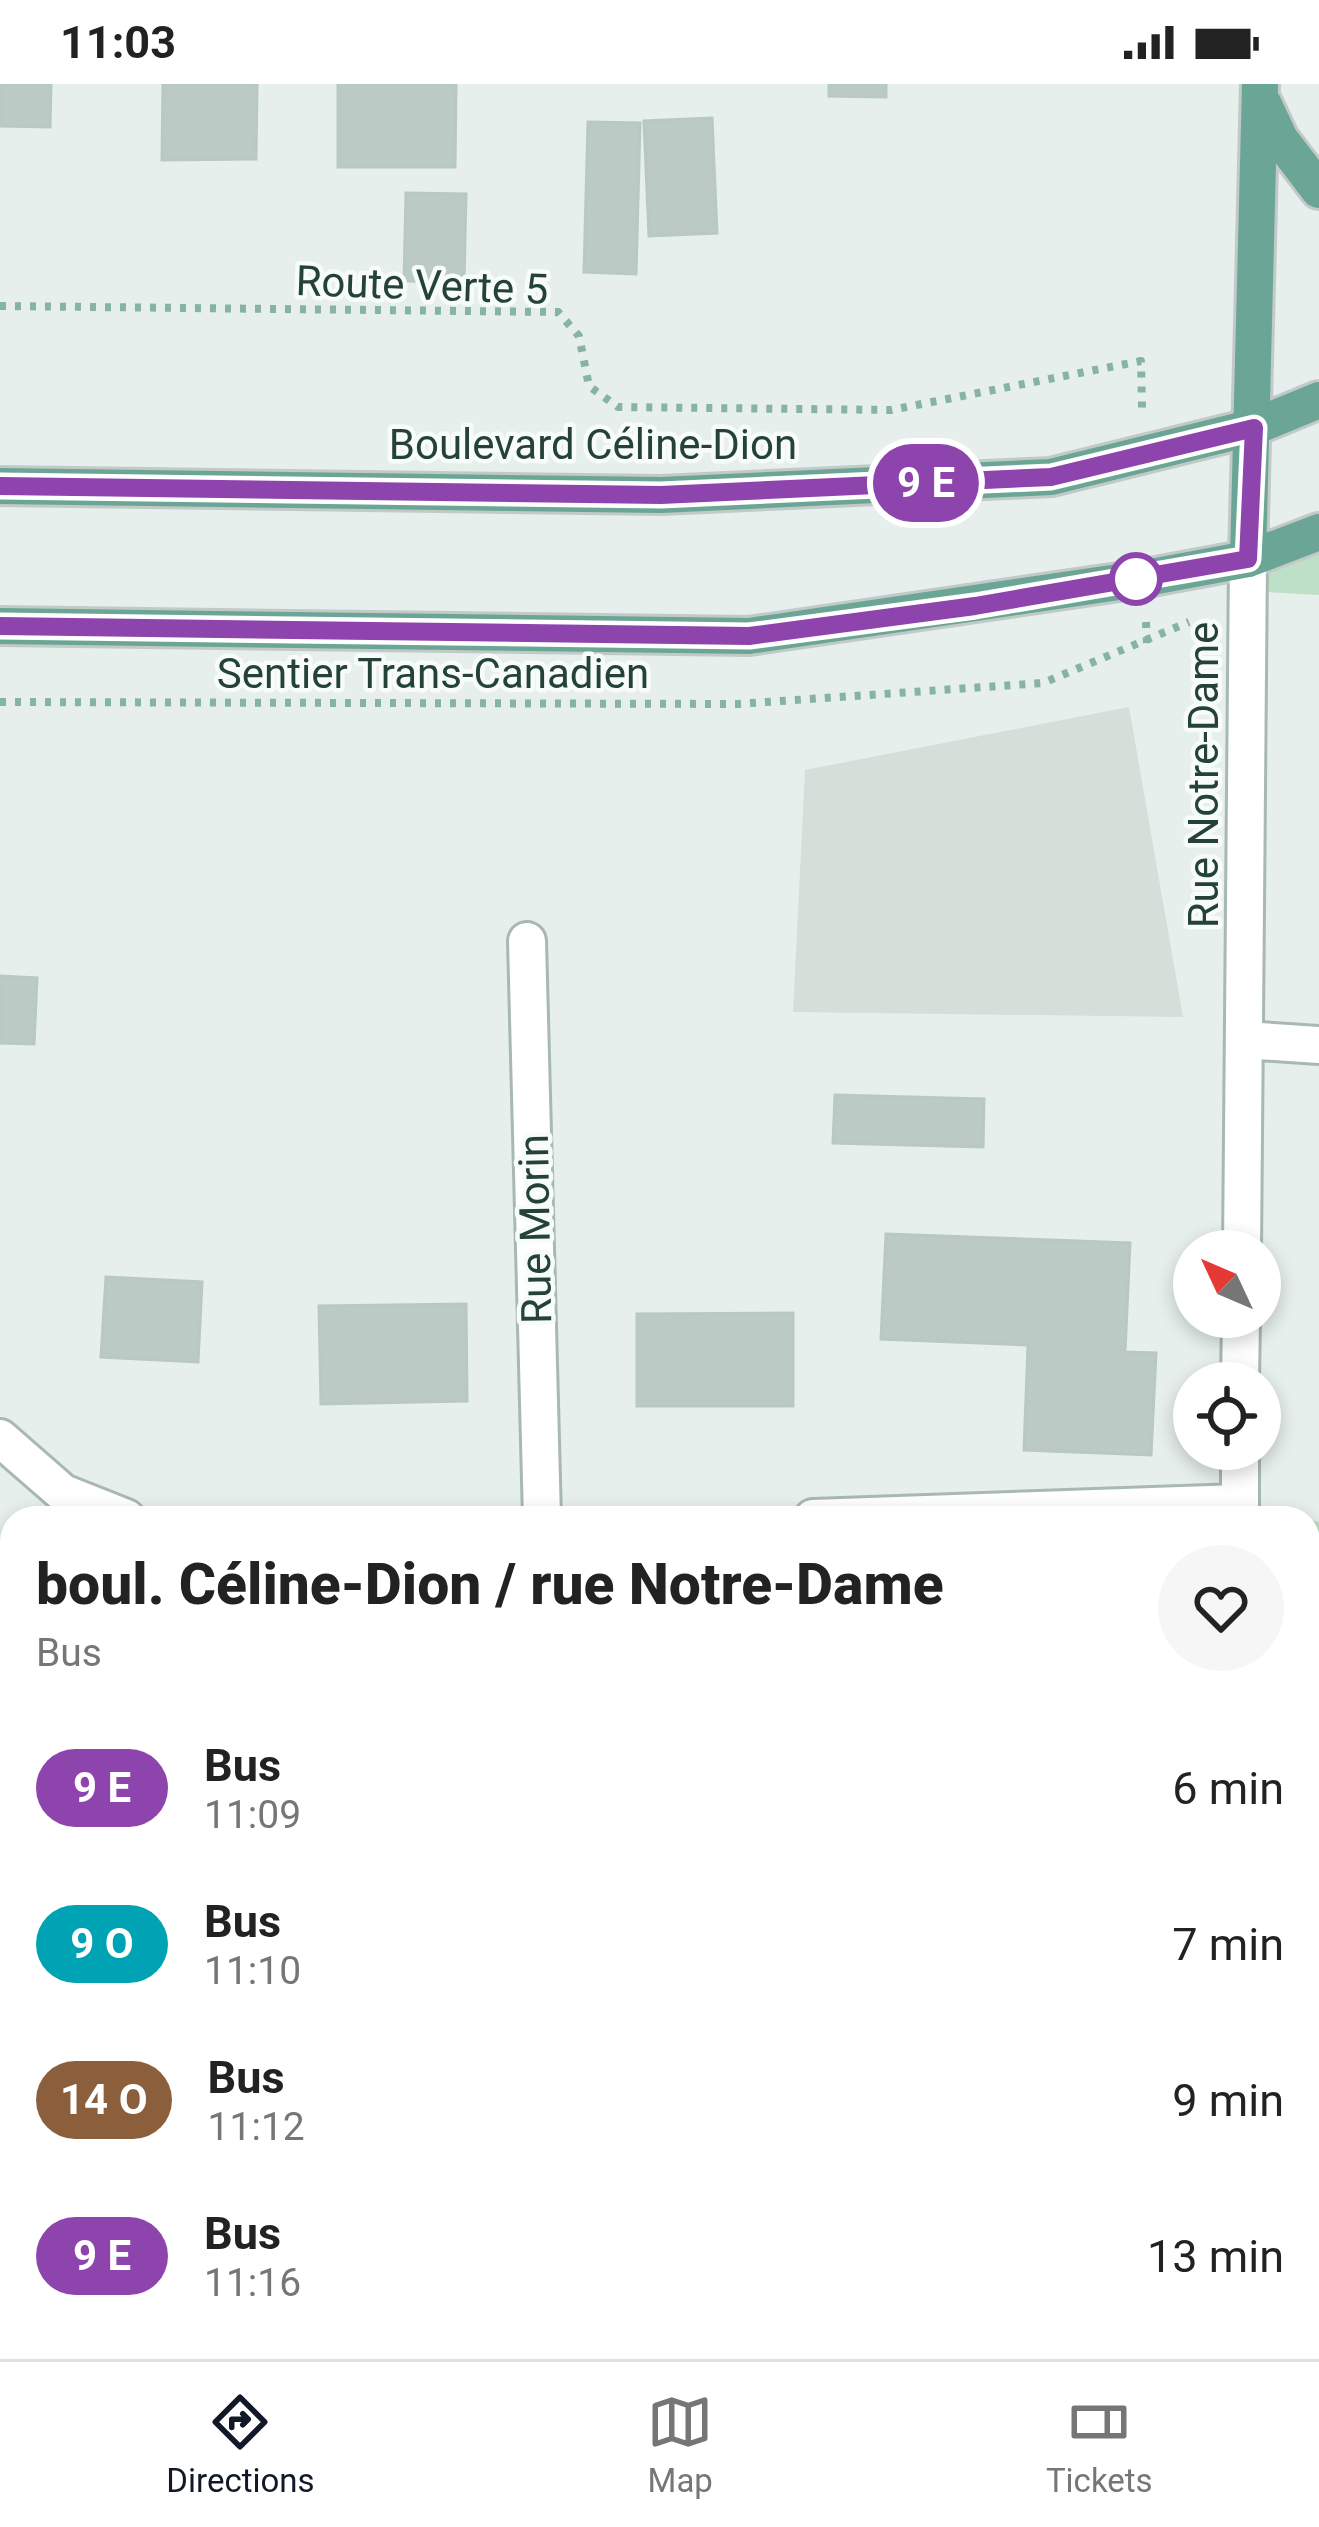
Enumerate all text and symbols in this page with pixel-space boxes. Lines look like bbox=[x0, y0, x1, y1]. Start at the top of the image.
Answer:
text: 11:03 bbox=[60, 16, 176, 69]
street label: Route Verte 5 bbox=[295, 256, 549, 314]
street label: Boulevard Céline-Dion bbox=[389, 420, 797, 469]
line badge: 9 E bbox=[857, 444, 995, 522]
text: 9 E bbox=[897, 458, 955, 507]
unlabelled marker bbox=[1111, 554, 1161, 604]
street label: Rue Notre-Dame bbox=[1179, 622, 1228, 928]
street label: Sentier Trans-Canadien bbox=[217, 649, 649, 698]
street label: Rue Morin bbox=[509, 1134, 561, 1324]
north arrow bbox=[1173, 1230, 1281, 1338]
map controls bbox=[1173, 1230, 1281, 1470]
button: locate bbox=[1173, 1362, 1281, 1470]
button: heart bbox=[1158, 1545, 1284, 1671]
text: boul. Céline-Dion / rue Notre-Dame bbox=[36, 1551, 944, 1618]
text: Bus bbox=[36, 1630, 102, 1676]
text: Bus bbox=[204, 1739, 281, 1792]
text: 6 min bbox=[1172, 1762, 1284, 1815]
text: 9 E bbox=[73, 1763, 131, 1812]
text: 11:09 bbox=[204, 1792, 301, 1838]
text: Bus bbox=[204, 1895, 281, 1948]
text: 7 min bbox=[1172, 1918, 1284, 1971]
text: 9 O bbox=[70, 1919, 134, 1968]
text: 11:10 bbox=[204, 1948, 301, 1994]
text: Bus bbox=[208, 2051, 285, 2104]
text: 9 min bbox=[1172, 2074, 1284, 2127]
text: 14 O bbox=[60, 2075, 148, 2124]
text: 11:12 bbox=[208, 2104, 305, 2150]
text: Bus bbox=[204, 2207, 281, 2260]
text: 13 min bbox=[1147, 2230, 1284, 2283]
text: 9 E bbox=[73, 2231, 131, 2280]
text: 11:16 bbox=[204, 2260, 301, 2306]
tab: Directions bbox=[166, 2389, 315, 2500]
tab: Map bbox=[647, 2389, 713, 2500]
tab: Tickets bbox=[1046, 2389, 1153, 2500]

